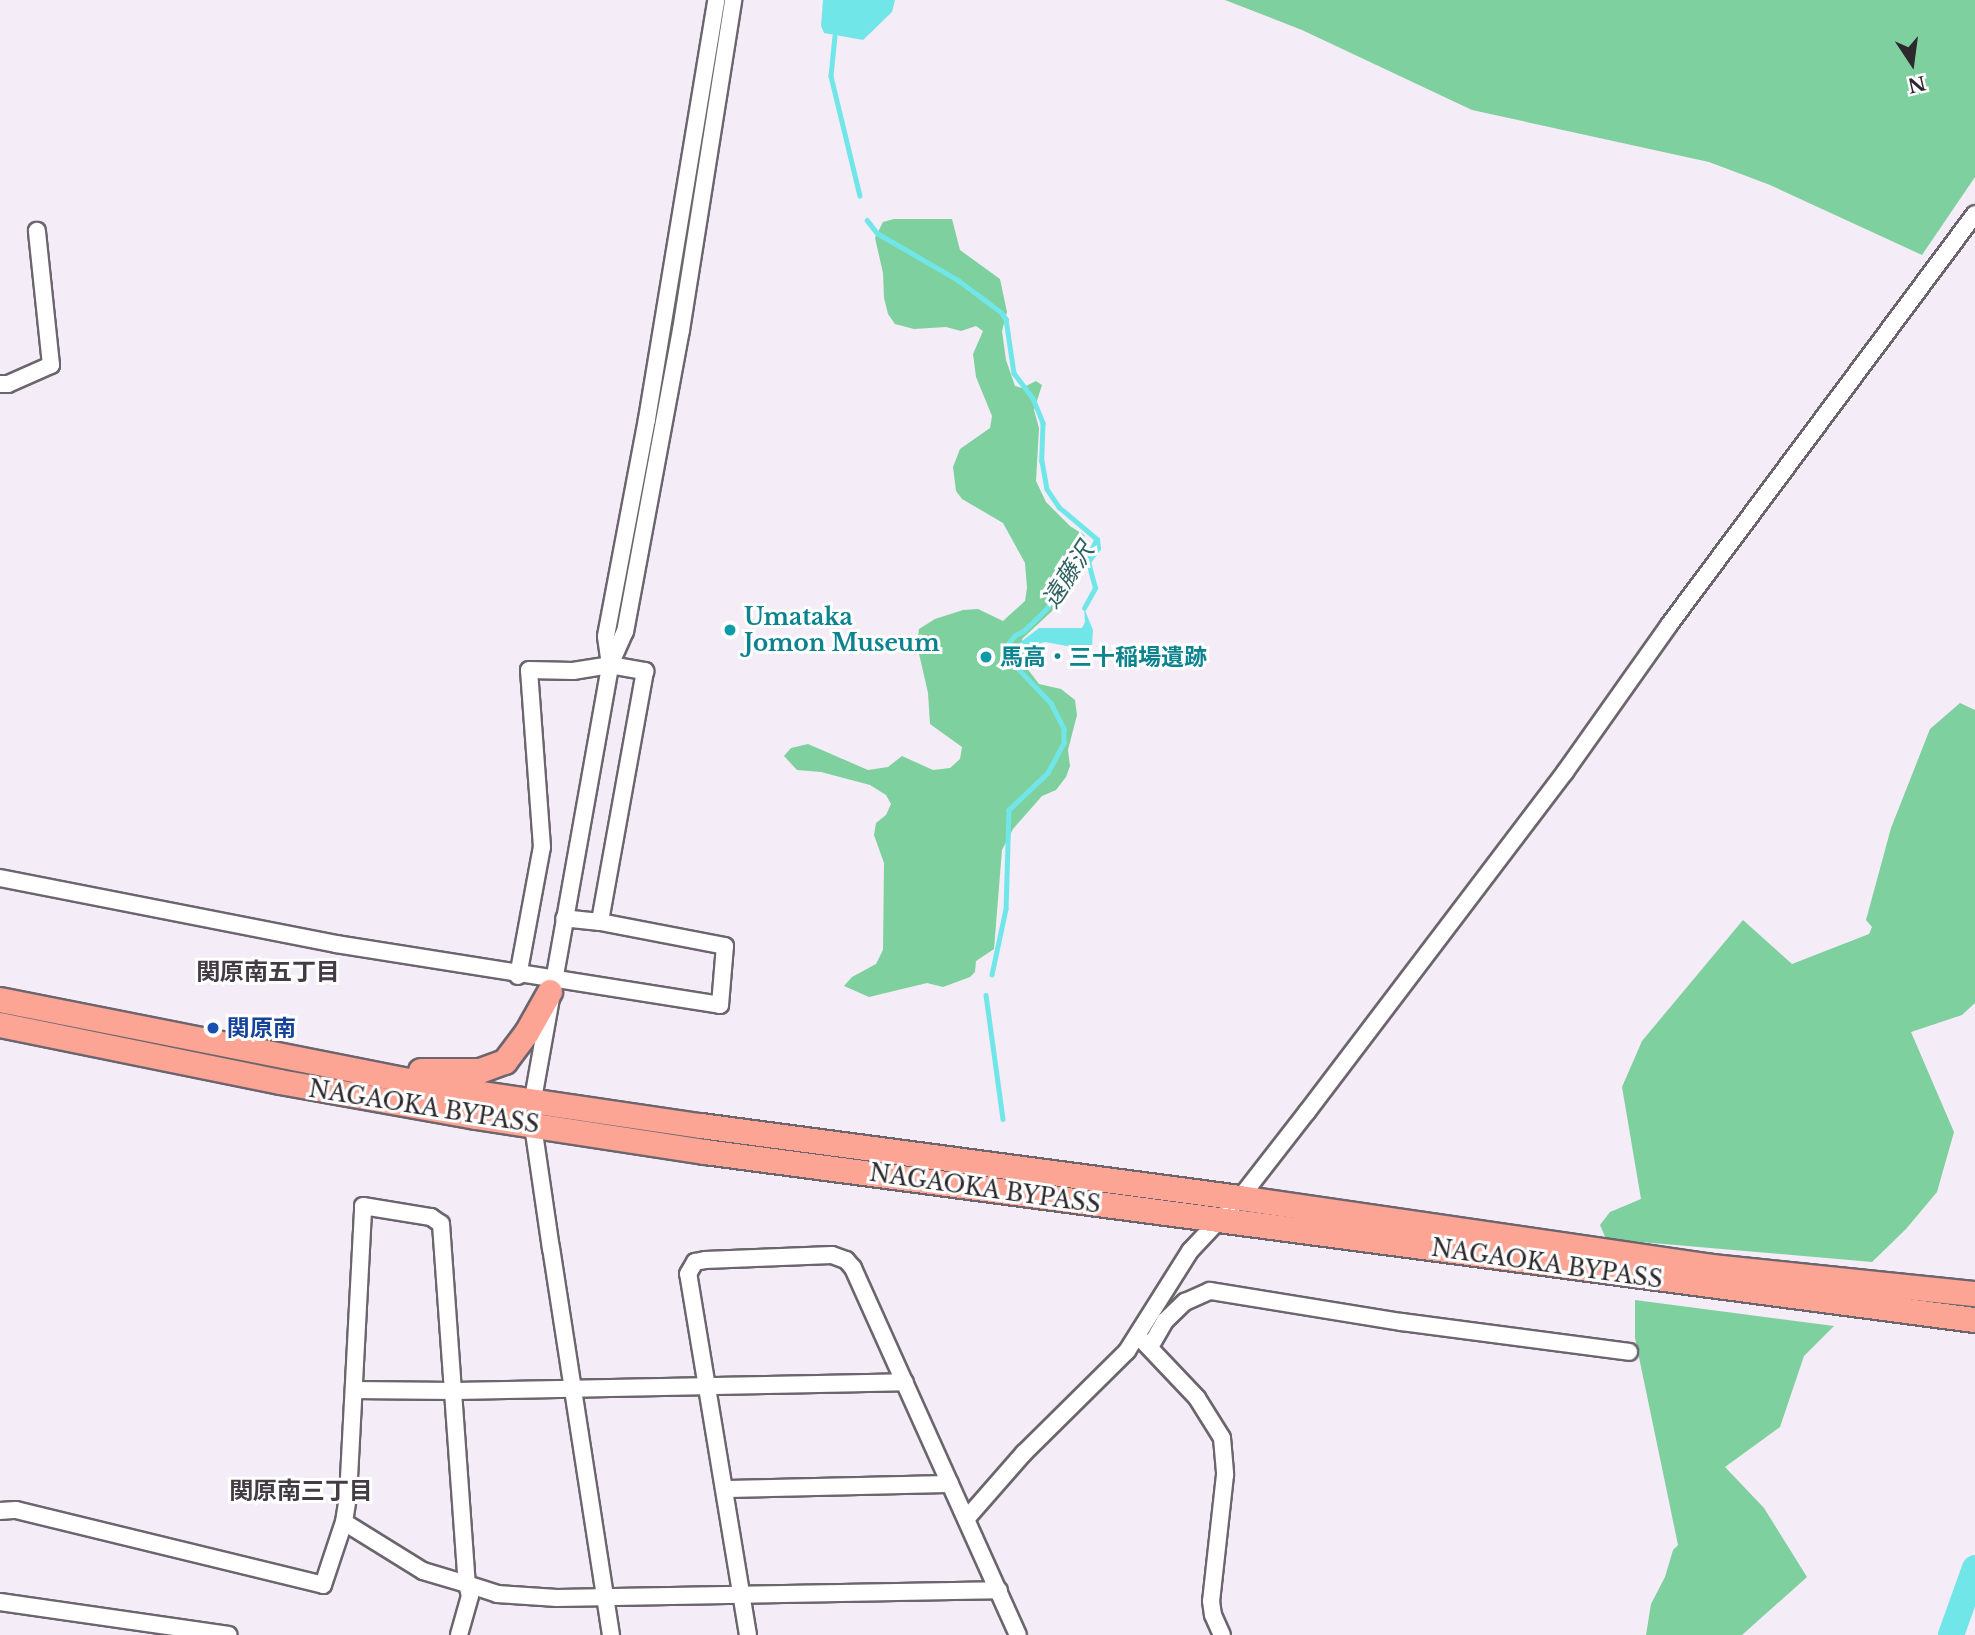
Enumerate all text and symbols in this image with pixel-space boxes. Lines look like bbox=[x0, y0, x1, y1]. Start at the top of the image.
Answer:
north arrow bbox=[1877, 28, 1947, 98]
text: N bbox=[1906, 71, 1928, 97]
water label: 遠藤沢 bbox=[1036, 537, 1100, 613]
place label: Umataka Jomon Museum bbox=[744, 603, 940, 657]
marker: Umataka Jomon Museum bbox=[722, 622, 738, 638]
place label: 馬高・三十稲場遺跡 bbox=[1000, 643, 1207, 671]
marker: 馬高・三十稲場遺跡 bbox=[978, 649, 994, 665]
district label: 関原南五丁目 bbox=[196, 958, 340, 986]
place label: 関原南 bbox=[227, 1014, 296, 1042]
marker: 関原南 bbox=[205, 1020, 221, 1036]
street label: NAGAOKA BYPASS bbox=[306, 1075, 542, 1139]
street label: NAGAOKA BYPASS bbox=[867, 1159, 1103, 1219]
street label: NAGAOKA BYPASS bbox=[1429, 1234, 1665, 1294]
district label: 関原南三丁目 bbox=[229, 1477, 373, 1505]

